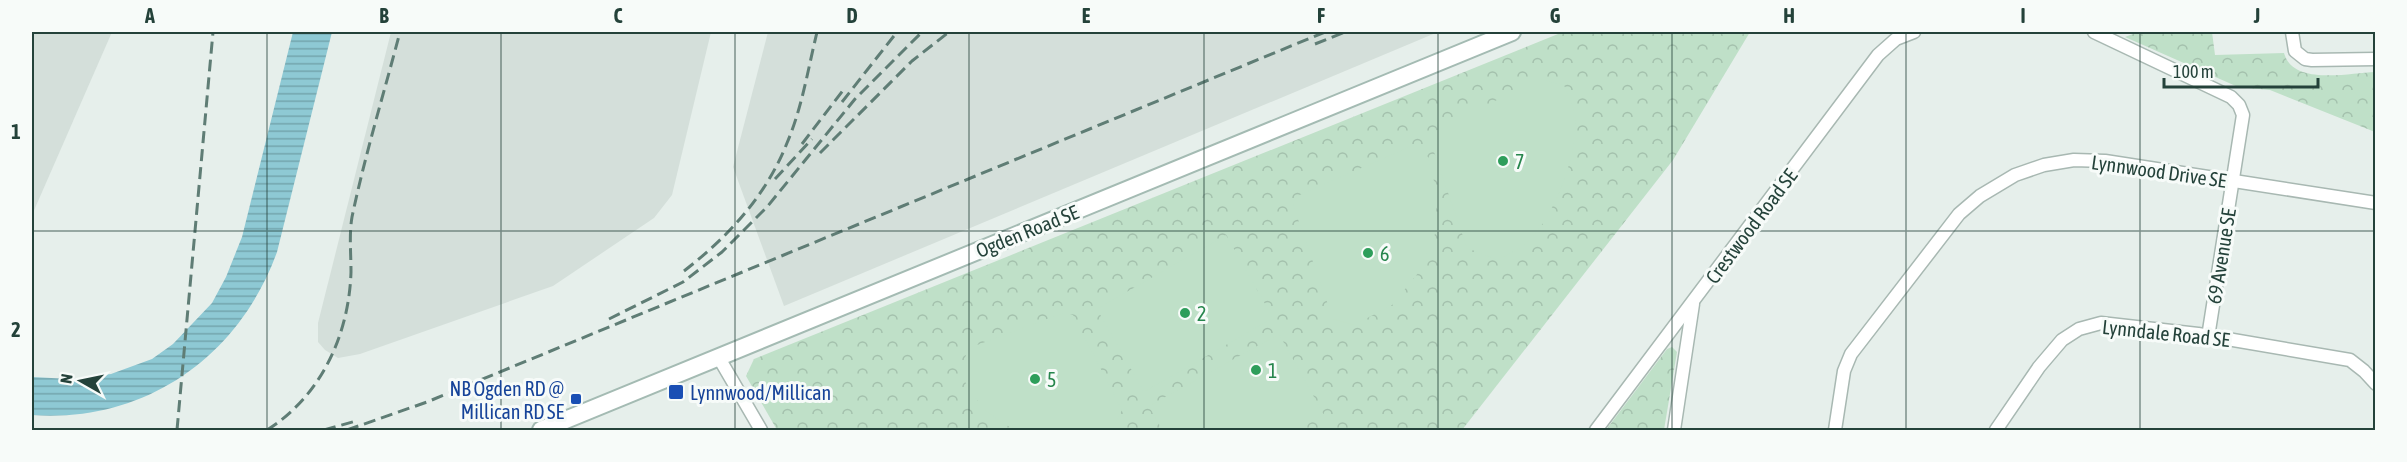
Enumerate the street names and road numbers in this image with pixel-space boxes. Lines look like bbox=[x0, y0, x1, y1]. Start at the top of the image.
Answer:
street label: Lynnwood Drive SE bbox=[2090, 150, 2228, 192]
street label: Crestwood Road SE bbox=[1700, 164, 1802, 288]
street label: Ogden Road SE bbox=[972, 200, 1082, 262]
street label: 69 Avenue SE bbox=[2202, 206, 2240, 305]
street label: Lynndale Road SE bbox=[2101, 315, 2231, 351]

